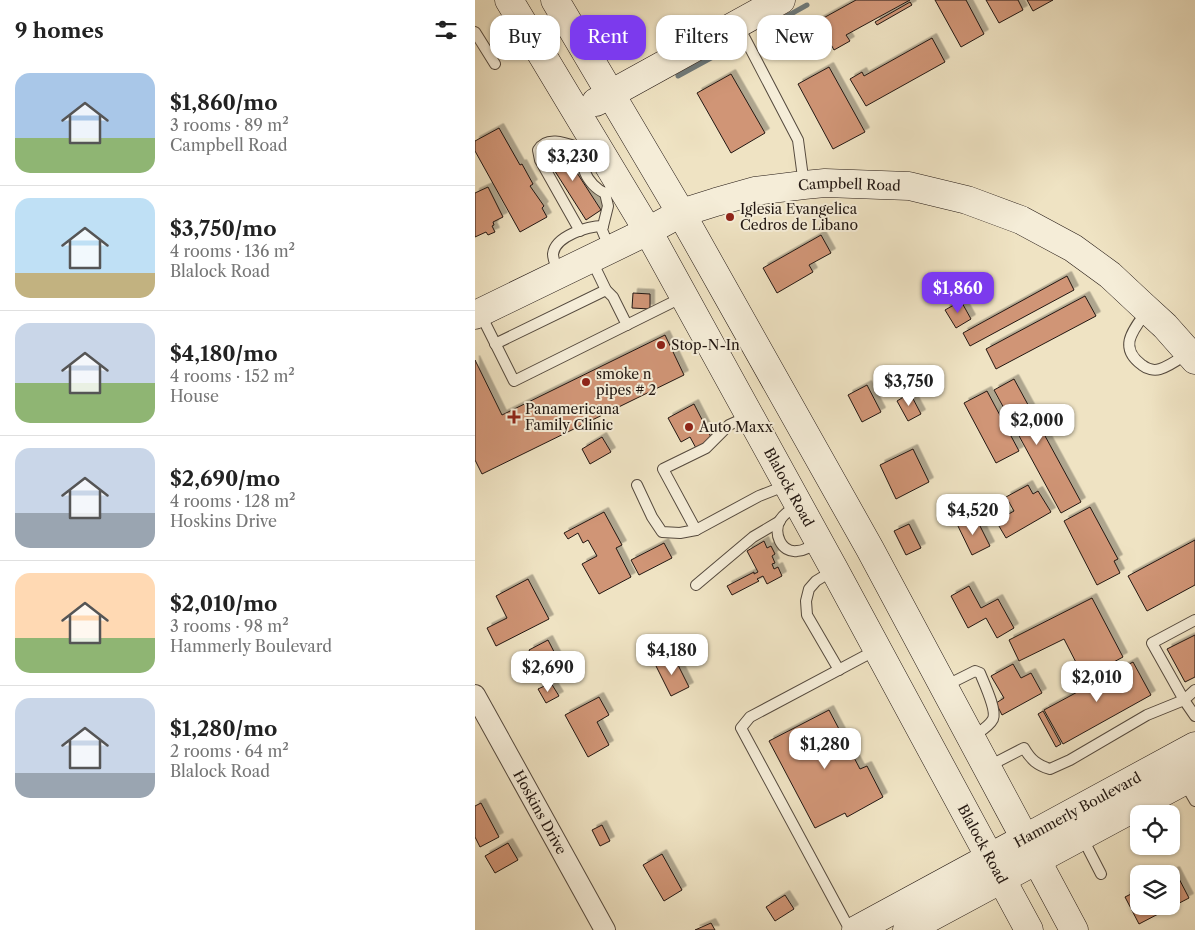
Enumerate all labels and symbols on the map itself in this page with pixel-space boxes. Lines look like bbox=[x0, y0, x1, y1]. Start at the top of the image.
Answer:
pin: $3,230 bbox=[532, 140, 614, 182]
street label: Campbell Road bbox=[797, 174, 902, 195]
place label: Iglesia Evangelica Cedros de Libano bbox=[740, 200, 858, 234]
marker: Iglesia Evangelica Cedros de Libano bbox=[724, 211, 736, 223]
pin: $1,860 bbox=[917, 272, 999, 314]
place label: Stop-N-In bbox=[671, 336, 740, 354]
marker: Stop-N-In bbox=[655, 339, 667, 351]
pin: $3,750 bbox=[868, 364, 950, 407]
place label: smoke n pipes # 2 bbox=[596, 365, 656, 399]
marker: smoke n pipes # 2 bbox=[580, 376, 592, 388]
place label: Panamericana Family Clinic bbox=[525, 400, 620, 434]
pin: $2,000 bbox=[996, 404, 1078, 446]
marker: Panamericana Family Clinic bbox=[507, 410, 521, 424]
place label: Auto Maxx bbox=[698, 418, 774, 436]
marker: Auto Maxx bbox=[683, 421, 695, 433]
street label: Blalock Road bbox=[760, 444, 818, 530]
pin: $4,520 bbox=[932, 494, 1014, 536]
pin: $4,180 bbox=[631, 634, 713, 676]
pin: $2,690 bbox=[507, 650, 589, 693]
pin: $2,010 bbox=[1056, 660, 1138, 703]
pin: $1,280 bbox=[784, 728, 866, 770]
street label: Hoskins Drive bbox=[509, 767, 571, 858]
street label: Hammerly Boulevard bbox=[1011, 768, 1145, 852]
street label: Blalock Road bbox=[954, 801, 1012, 887]

